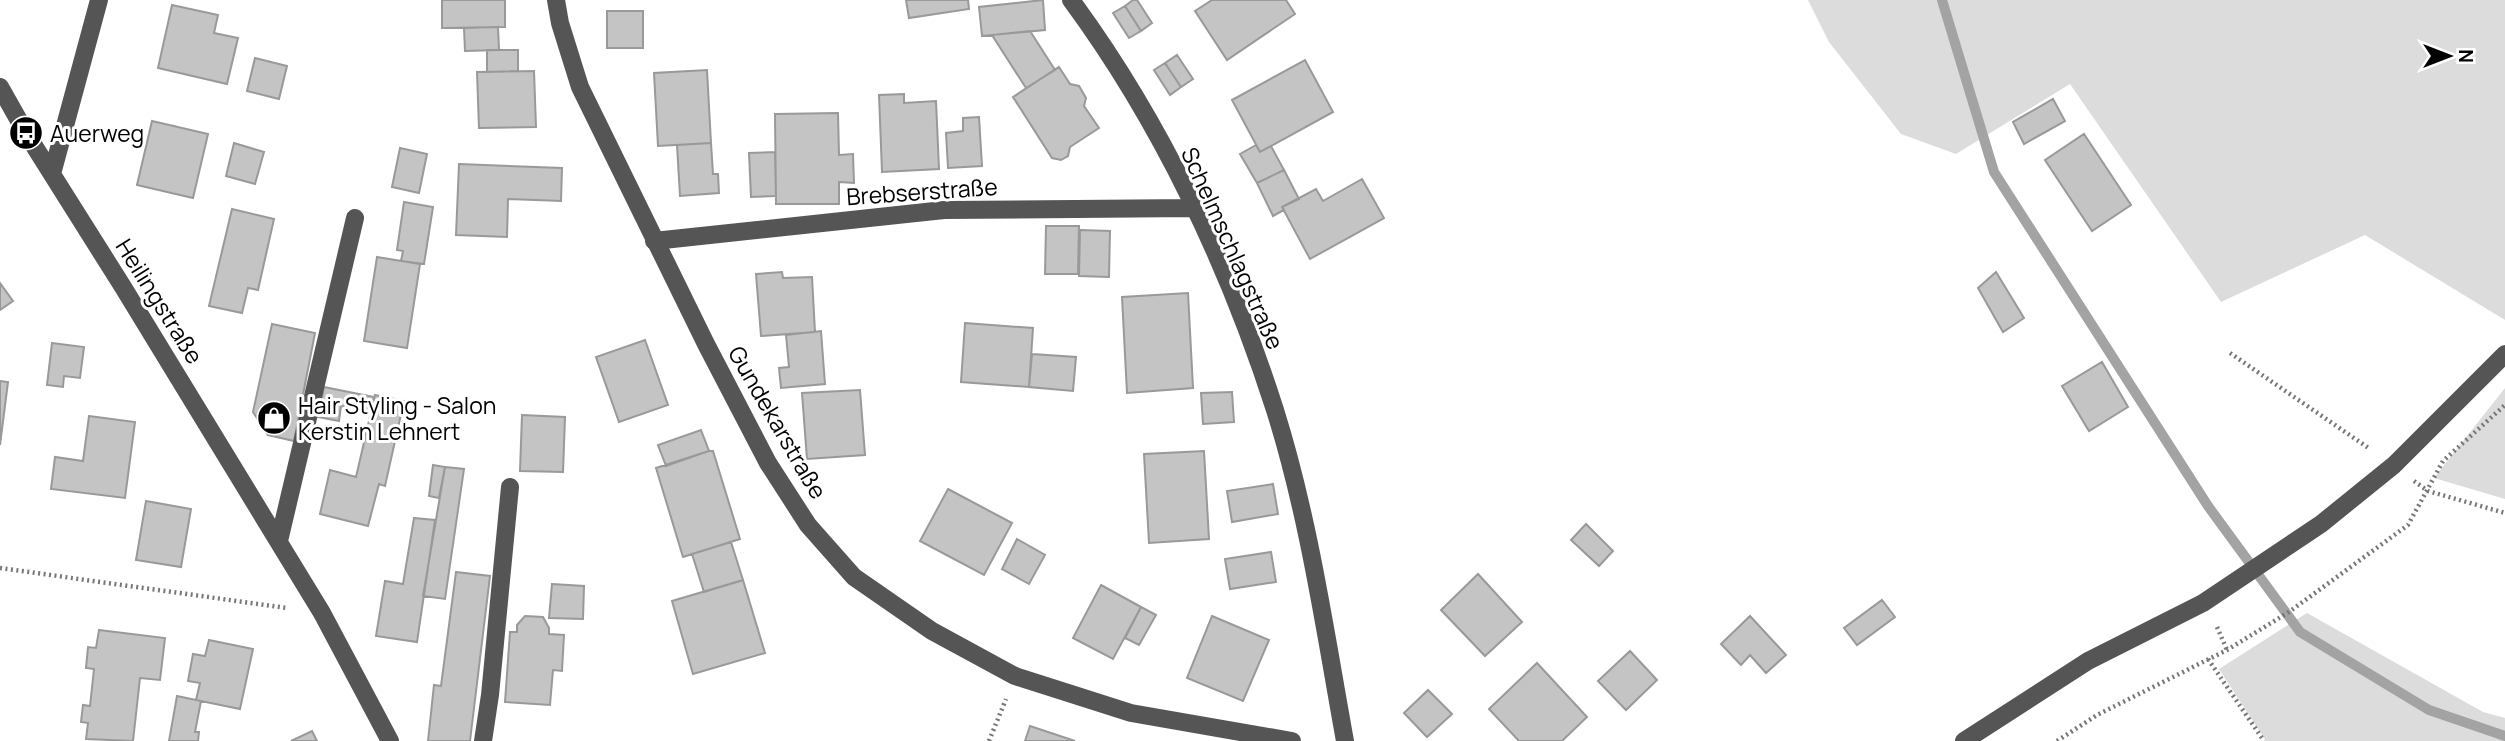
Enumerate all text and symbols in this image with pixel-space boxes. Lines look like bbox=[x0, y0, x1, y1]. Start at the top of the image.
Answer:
north arrow bbox=[2414, 21, 2484, 91]
text: N bbox=[2453, 49, 2479, 63]
bus stop icon: Auerweg bbox=[7, 114, 45, 152]
place label: Auerweg bbox=[50, 117, 144, 149]
street label: Schelmschlagstraße bbox=[1174, 142, 1292, 354]
street label: Brebserstraße bbox=[845, 170, 999, 212]
street label: Heilingstraße bbox=[109, 232, 211, 370]
street label: Gundekarstraße bbox=[721, 340, 835, 504]
place label: Hair Styling - Salon Kerstin Lehnert bbox=[298, 389, 496, 447]
shop icon: Hair Styling - Salon Kerstin Lehnert bbox=[255, 399, 293, 437]

